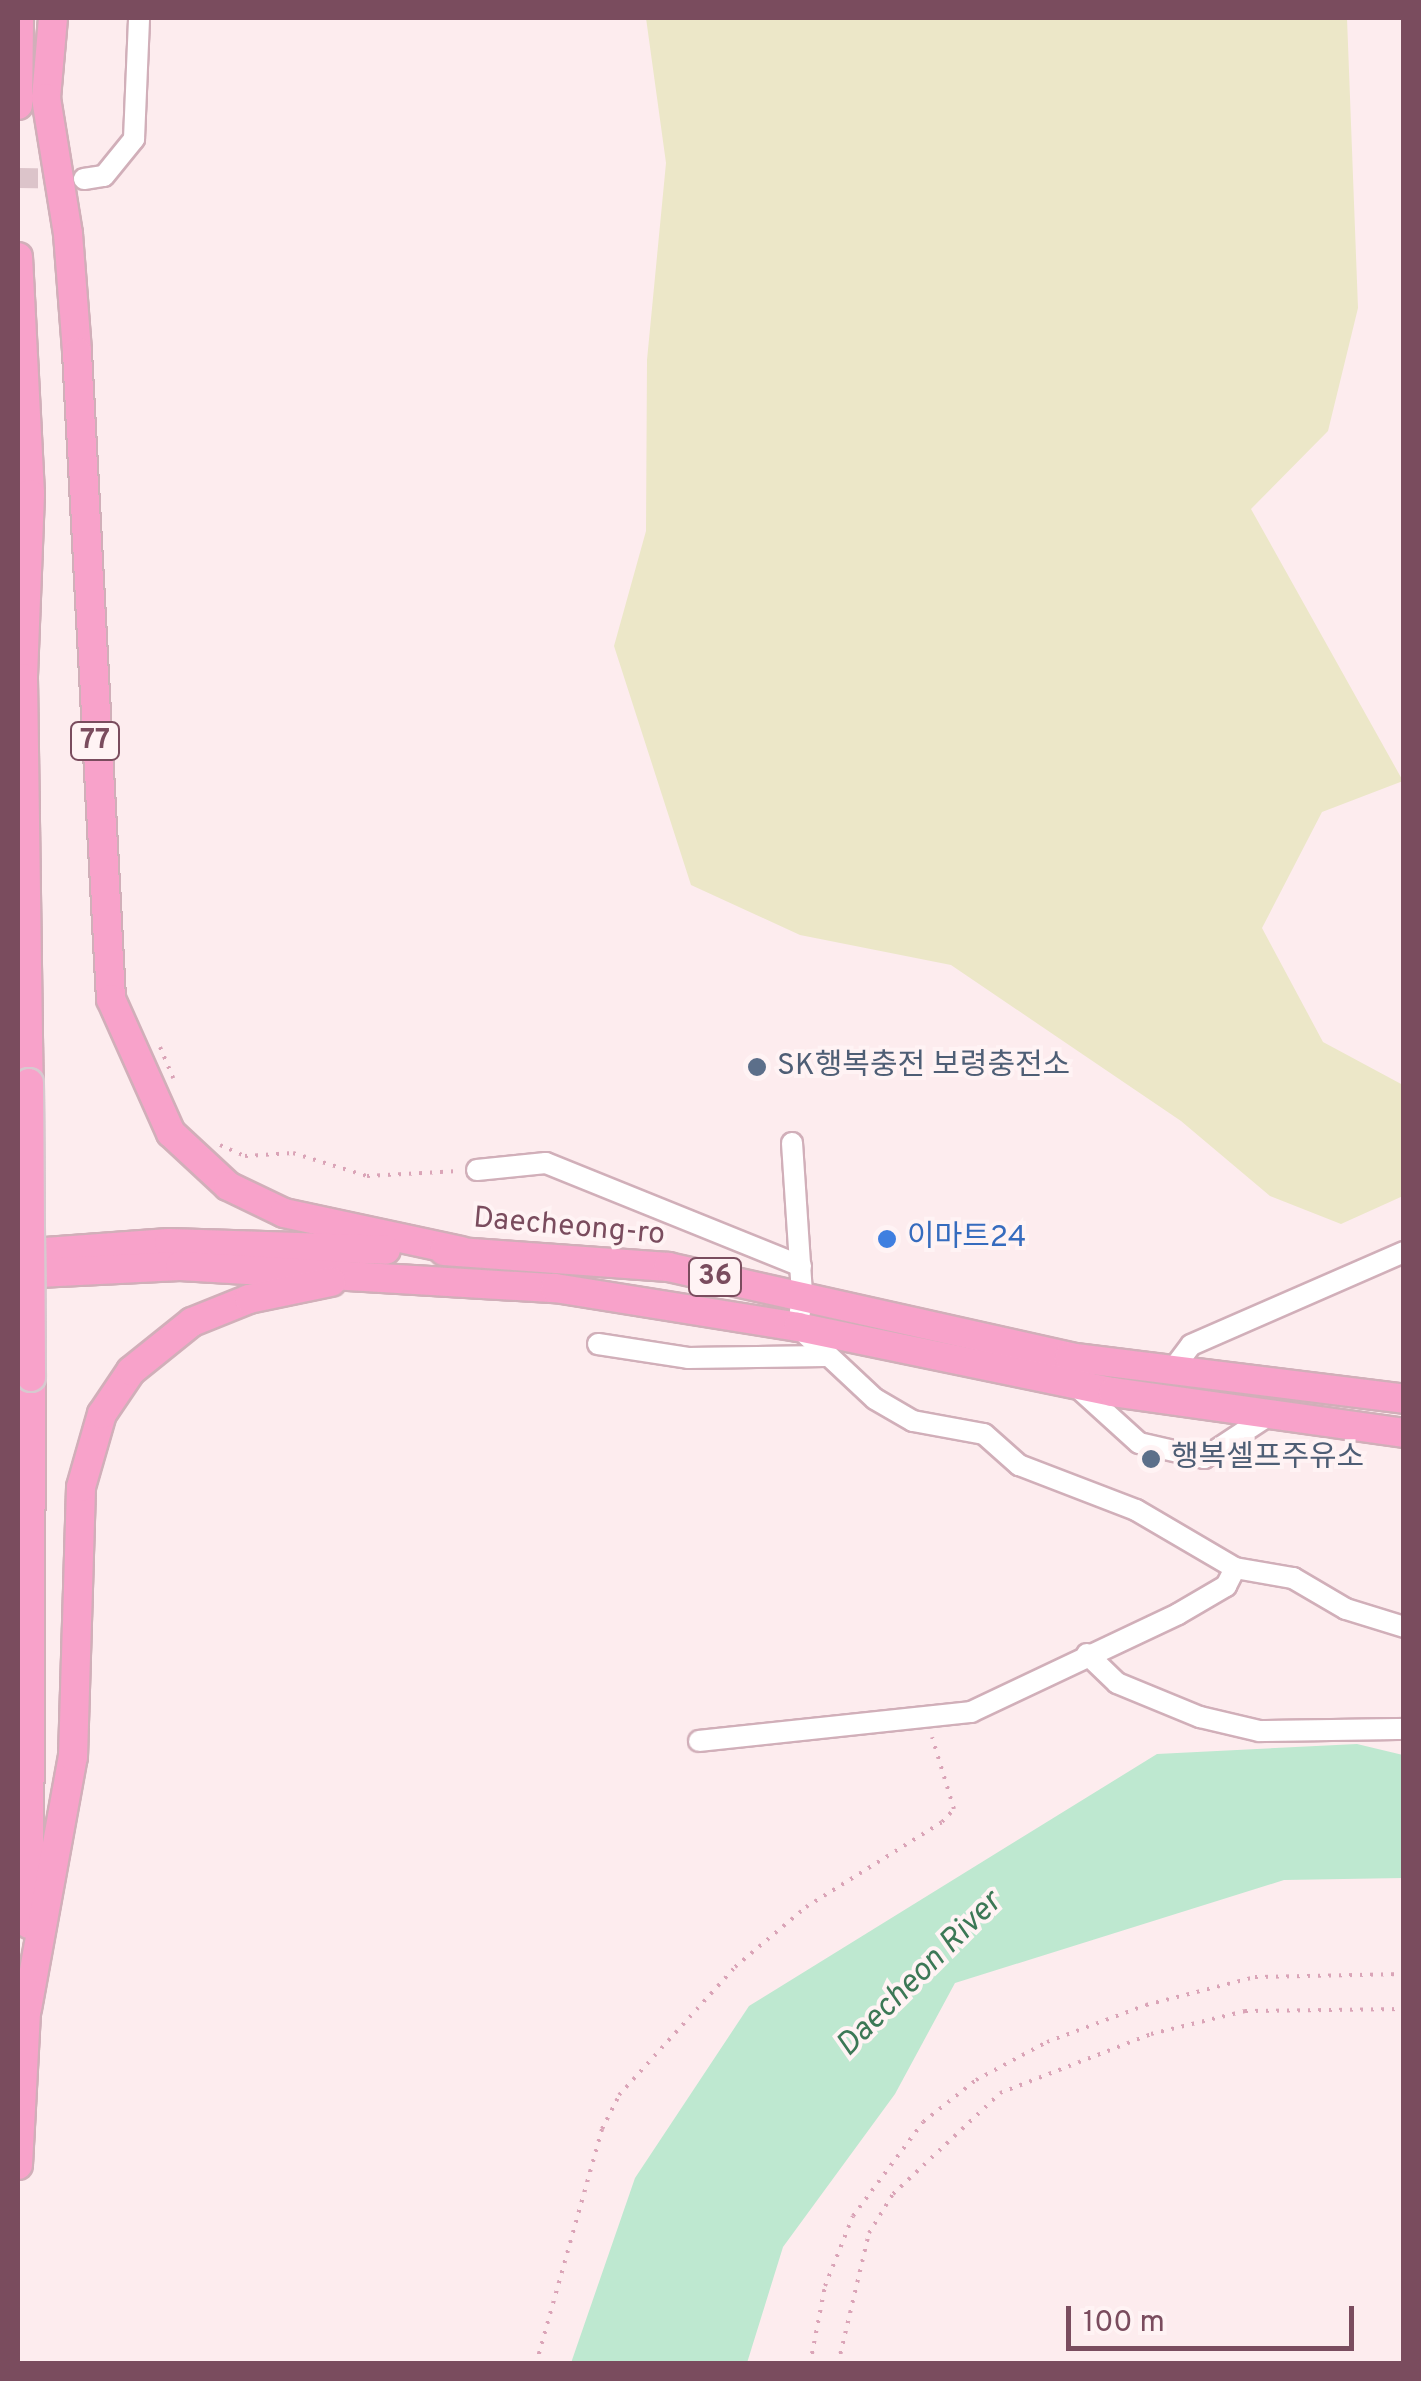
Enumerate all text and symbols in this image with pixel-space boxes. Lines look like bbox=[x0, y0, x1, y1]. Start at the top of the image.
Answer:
road number: 77 bbox=[70, 718, 120, 764]
place label: SK행복충전 보령충전소 bbox=[777, 1049, 1070, 1085]
marker: SK행복충전 보령충전소 bbox=[746, 1056, 768, 1078]
street label: Daecheong-ro bbox=[472, 1202, 666, 1254]
place label: 이마트24 bbox=[907, 1221, 1026, 1257]
marker: 이마트24 bbox=[876, 1228, 898, 1250]
road number: 36 bbox=[688, 1254, 742, 1300]
place label: 행복셀프주유소 bbox=[1171, 1441, 1364, 1477]
marker: 행복셀프주유소 bbox=[1140, 1448, 1162, 1470]
water label: Daecheon River bbox=[829, 1884, 1011, 2066]
scale bar bbox=[1071, 2286, 1358, 2348]
text: 100 m bbox=[1083, 2305, 1165, 2342]

